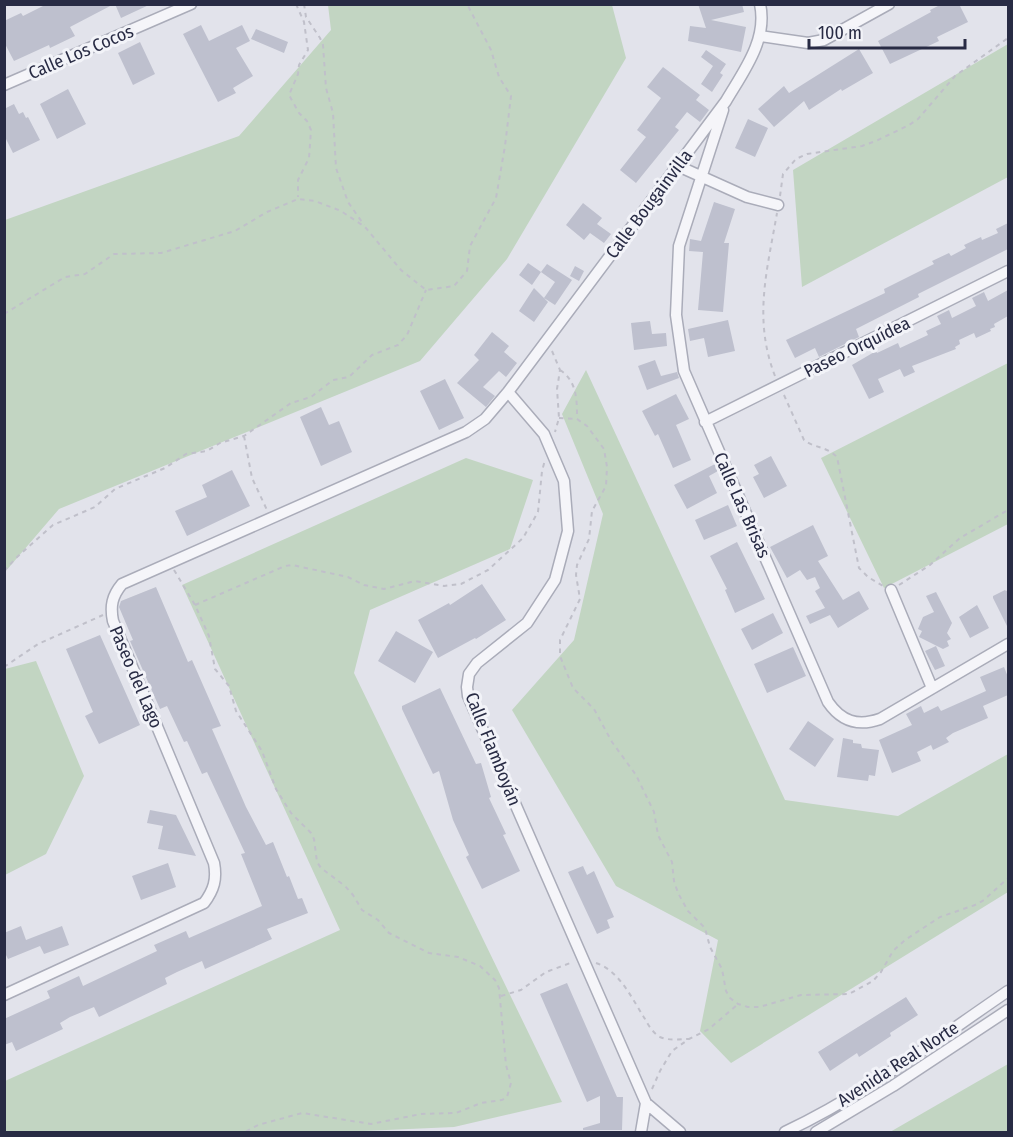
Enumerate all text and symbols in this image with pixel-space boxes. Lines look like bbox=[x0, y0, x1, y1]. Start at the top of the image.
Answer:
scale bar bbox=[809, 12, 965, 50]
street label: Calle Los Cocos bbox=[25, 20, 137, 84]
text: 100 m bbox=[818, 22, 862, 44]
street label: Calle Bougainvilla bbox=[601, 145, 697, 263]
street label: Paseo Orquídea bbox=[800, 312, 914, 382]
street label: Calle Las Brisas bbox=[709, 449, 775, 561]
street label: Paseo del Lago bbox=[105, 622, 167, 732]
street label: Calle Flamboyán bbox=[460, 689, 526, 809]
street label: Avenida Real Norte bbox=[833, 1017, 963, 1111]

